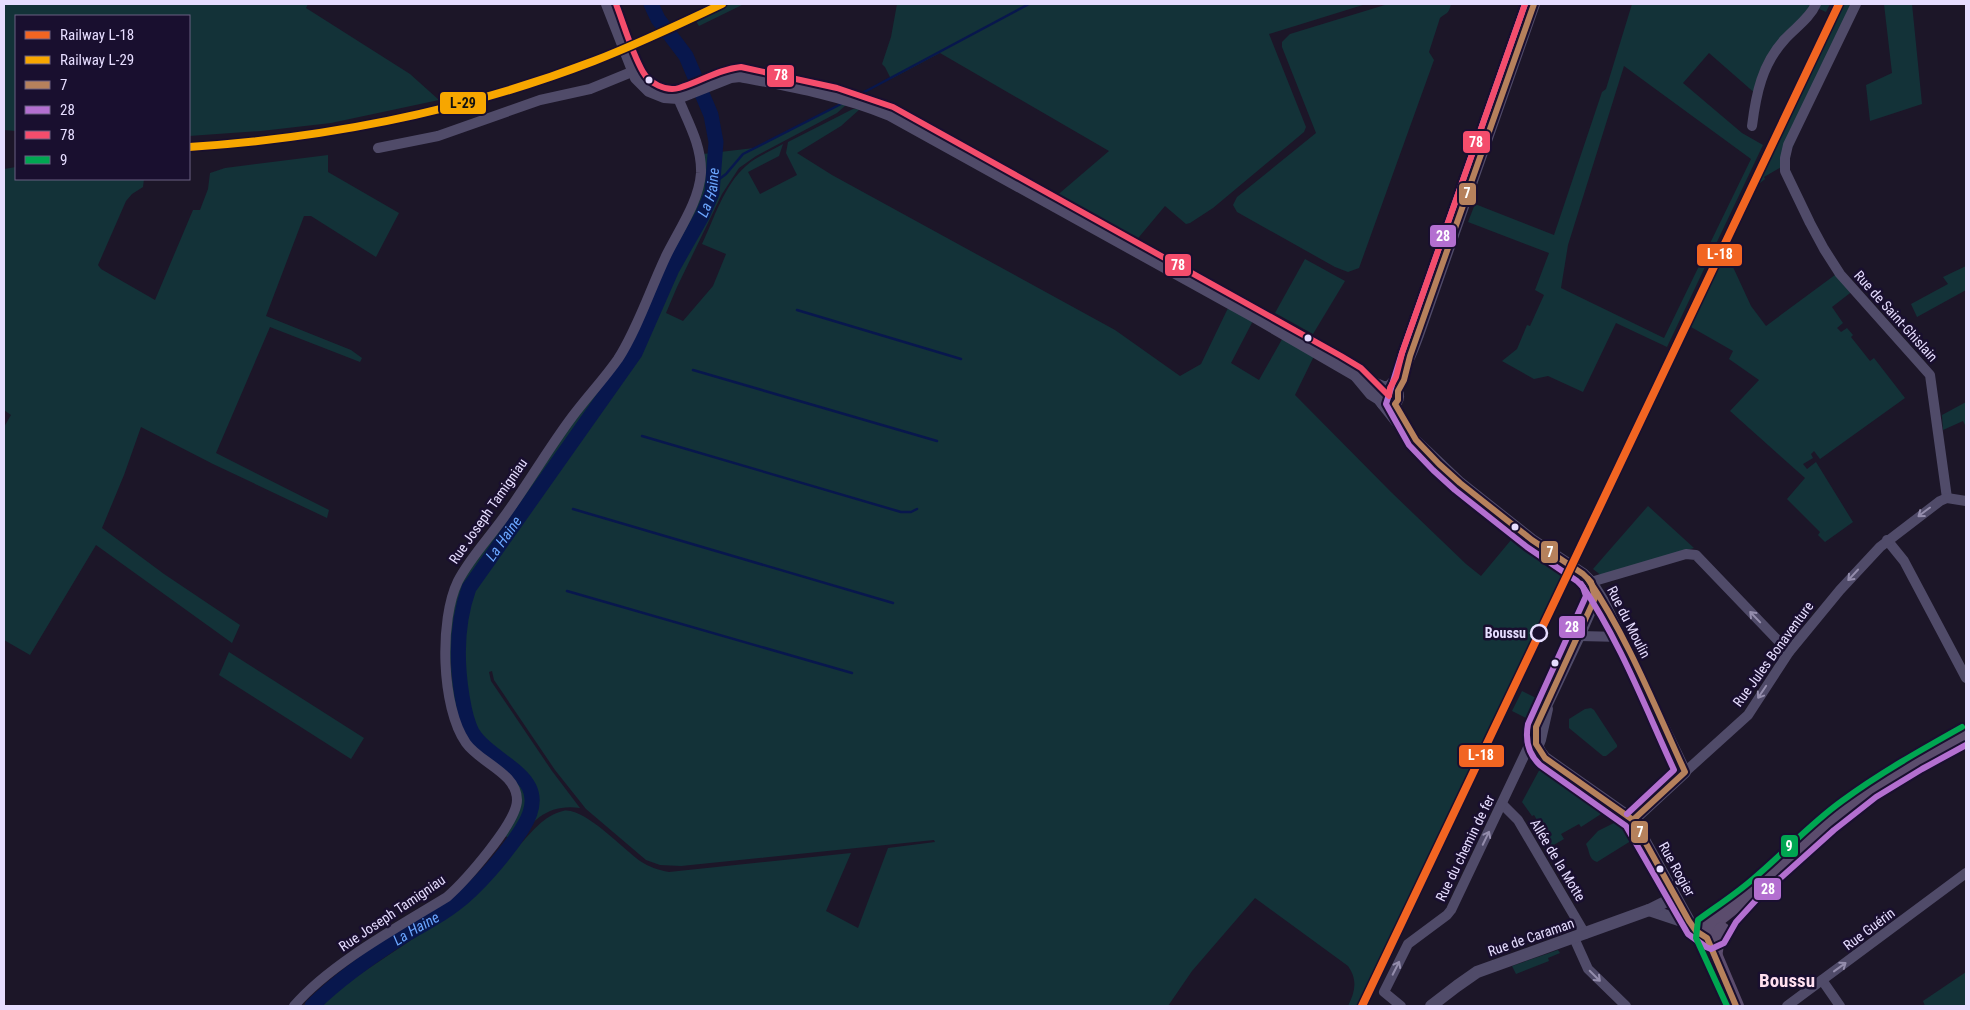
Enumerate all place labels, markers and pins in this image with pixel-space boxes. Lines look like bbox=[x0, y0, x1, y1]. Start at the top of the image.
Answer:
unlabelled marker bbox=[644, 75, 654, 85]
unlabelled marker bbox=[1303, 333, 1313, 343]
unlabelled marker bbox=[1510, 522, 1520, 532]
marker: Boussu bbox=[1530, 624, 1548, 642]
place label: Boussu bbox=[1485, 625, 1526, 641]
unlabelled marker bbox=[1550, 658, 1560, 668]
unlabelled marker bbox=[1655, 864, 1665, 874]

